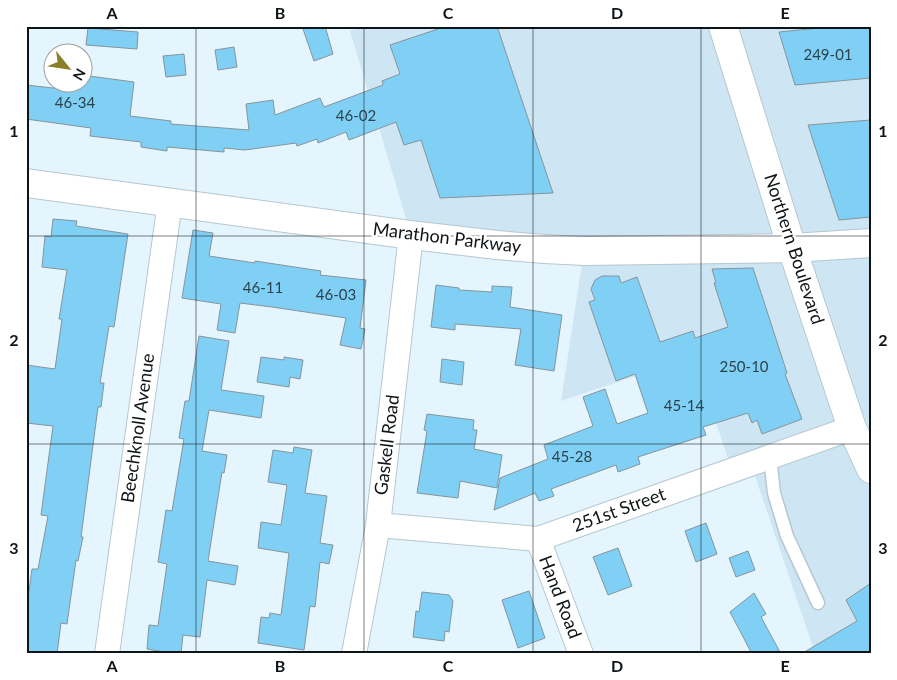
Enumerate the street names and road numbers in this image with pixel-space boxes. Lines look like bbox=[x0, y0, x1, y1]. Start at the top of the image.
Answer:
street label: Northern Boulevard bbox=[760, 171, 830, 327]
street label: Marathon Parkway bbox=[372, 217, 523, 257]
street label: Beechknoll Avenue bbox=[116, 352, 158, 504]
street label: Gaskell Road bbox=[369, 393, 403, 496]
street label: 251st Street bbox=[569, 482, 669, 536]
street label: Hand Road bbox=[535, 552, 587, 641]

